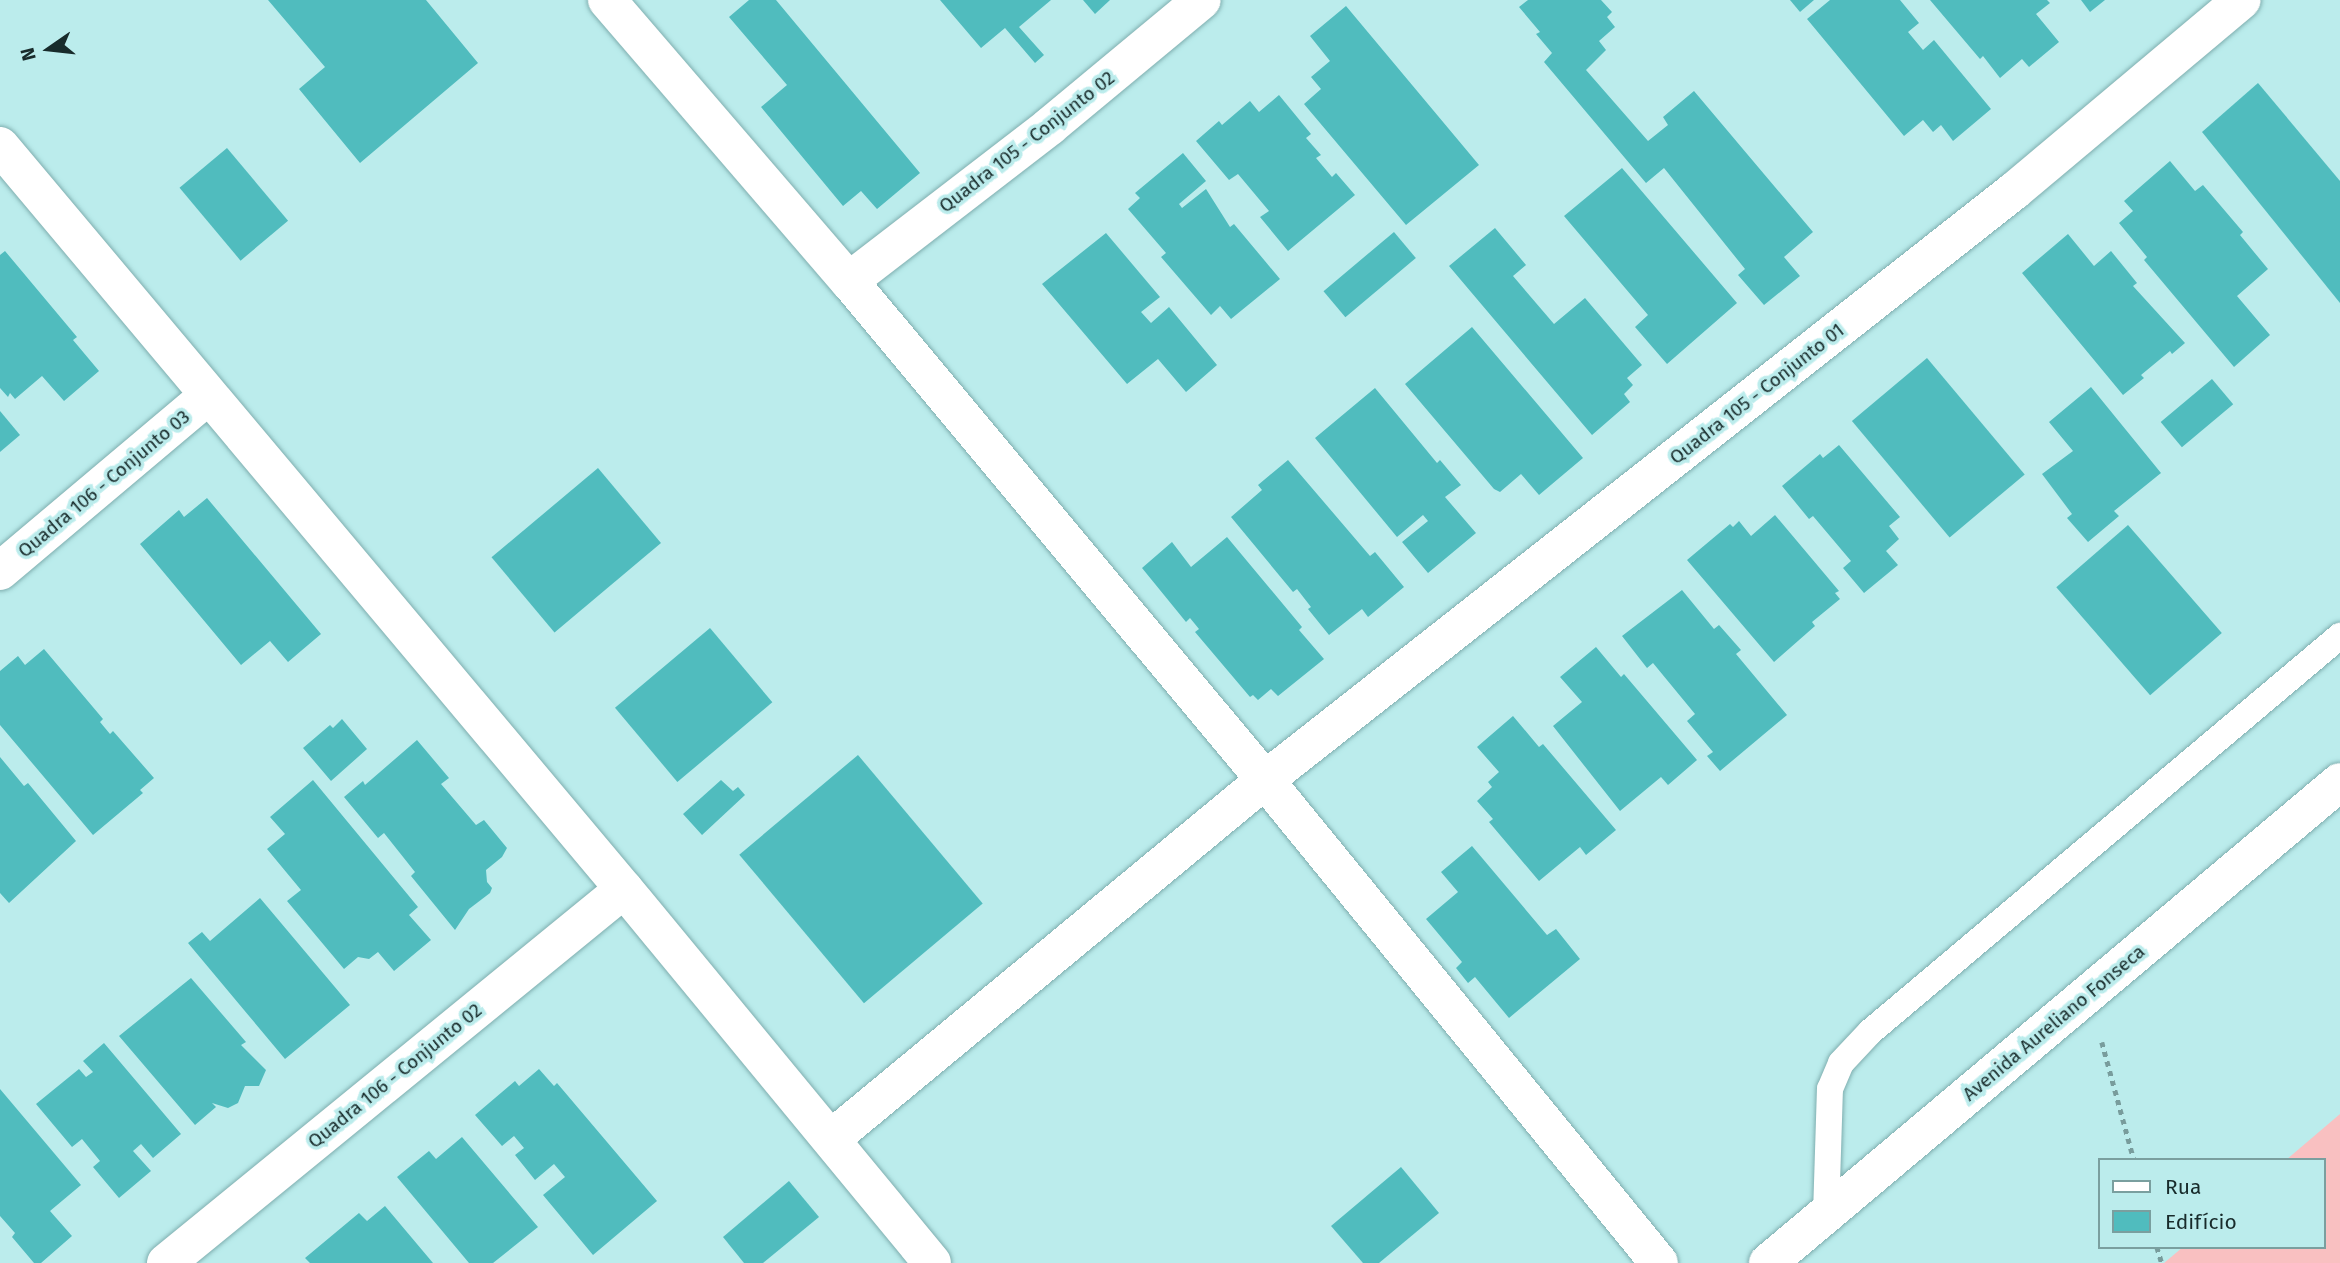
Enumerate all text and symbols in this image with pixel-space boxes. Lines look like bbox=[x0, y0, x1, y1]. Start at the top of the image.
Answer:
north arrow bbox=[14, 14, 84, 84]
text: N bbox=[15, 45, 41, 63]
street label: Quadra 105 - Conjunto 02 bbox=[935, 66, 1119, 218]
street label: Quadra 105 - Conjunto 01 bbox=[1665, 319, 1849, 469]
street label: Quadra 106 - Conjunto 03 bbox=[13, 405, 195, 563]
street label: Avenida Aureliano Fonseca bbox=[1958, 940, 2150, 1106]
street label: Quadra 106 - Conjunto 02 bbox=[303, 999, 487, 1153]
legend bbox=[2098, 1158, 2326, 1249]
text: Rua bbox=[2165, 1174, 2201, 1200]
text: Edifício bbox=[2165, 1209, 2237, 1235]

